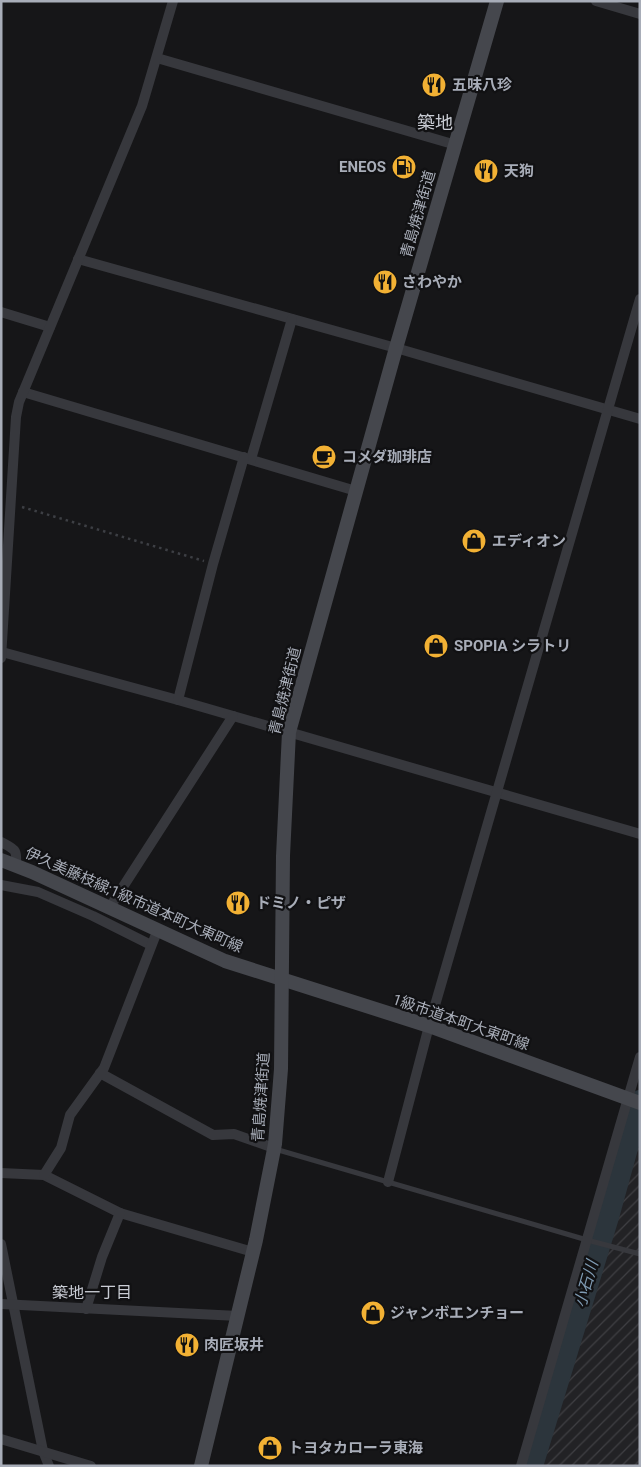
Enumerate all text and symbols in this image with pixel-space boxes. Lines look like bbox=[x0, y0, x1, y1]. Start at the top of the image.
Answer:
restaurant icon: 五味八珍 bbox=[421, 72, 447, 98]
place label: 五味八珍 bbox=[452, 76, 512, 94]
district label: 築地 bbox=[417, 112, 453, 133]
fuel station icon: ENEOS bbox=[391, 154, 417, 180]
place label: ENEOS bbox=[339, 158, 386, 176]
restaurant icon: 天狗 bbox=[473, 158, 499, 184]
place label: 天狗 bbox=[504, 162, 534, 180]
street label: 青島焼津街道 bbox=[397, 168, 439, 260]
restaurant icon: さわやか bbox=[372, 269, 398, 295]
place label: さわやか bbox=[402, 273, 462, 291]
cafe icon: コメダ珈琲店 bbox=[311, 444, 337, 470]
place label: コメダ珈琲店 bbox=[342, 448, 432, 466]
shop icon: エディオン bbox=[461, 528, 487, 554]
place label: エディオン bbox=[492, 532, 566, 550]
shop icon: SPOPIA シラトリ bbox=[423, 633, 449, 659]
place label: SPOPIA シラトリ bbox=[454, 637, 571, 655]
street label: 青島焼津街道 bbox=[265, 645, 305, 737]
street label: 伊久美藤枝線;1級市道本町大東町線 bbox=[22, 844, 246, 956]
restaurant icon: ドミノ・ピザ bbox=[225, 890, 251, 916]
place label: ドミノ・ピザ bbox=[256, 894, 346, 912]
street label: 1級市道本町大東町線 bbox=[390, 990, 532, 1054]
street label: 青島焼津街道 bbox=[249, 1051, 273, 1143]
water label: 小石川 bbox=[570, 1256, 602, 1310]
district label: 築地一丁目 bbox=[52, 1283, 132, 1302]
shop icon: ジャンボエンチョー bbox=[360, 1300, 386, 1326]
place label: ジャンボエンチョー bbox=[390, 1304, 524, 1322]
restaurant icon: 肉匠坂井 bbox=[174, 1332, 200, 1358]
place label: 肉匠坂井 bbox=[204, 1336, 264, 1354]
shop icon: トヨタカローラ東海 bbox=[257, 1435, 283, 1461]
place label: トヨタカローラ東海 bbox=[288, 1439, 423, 1457]

